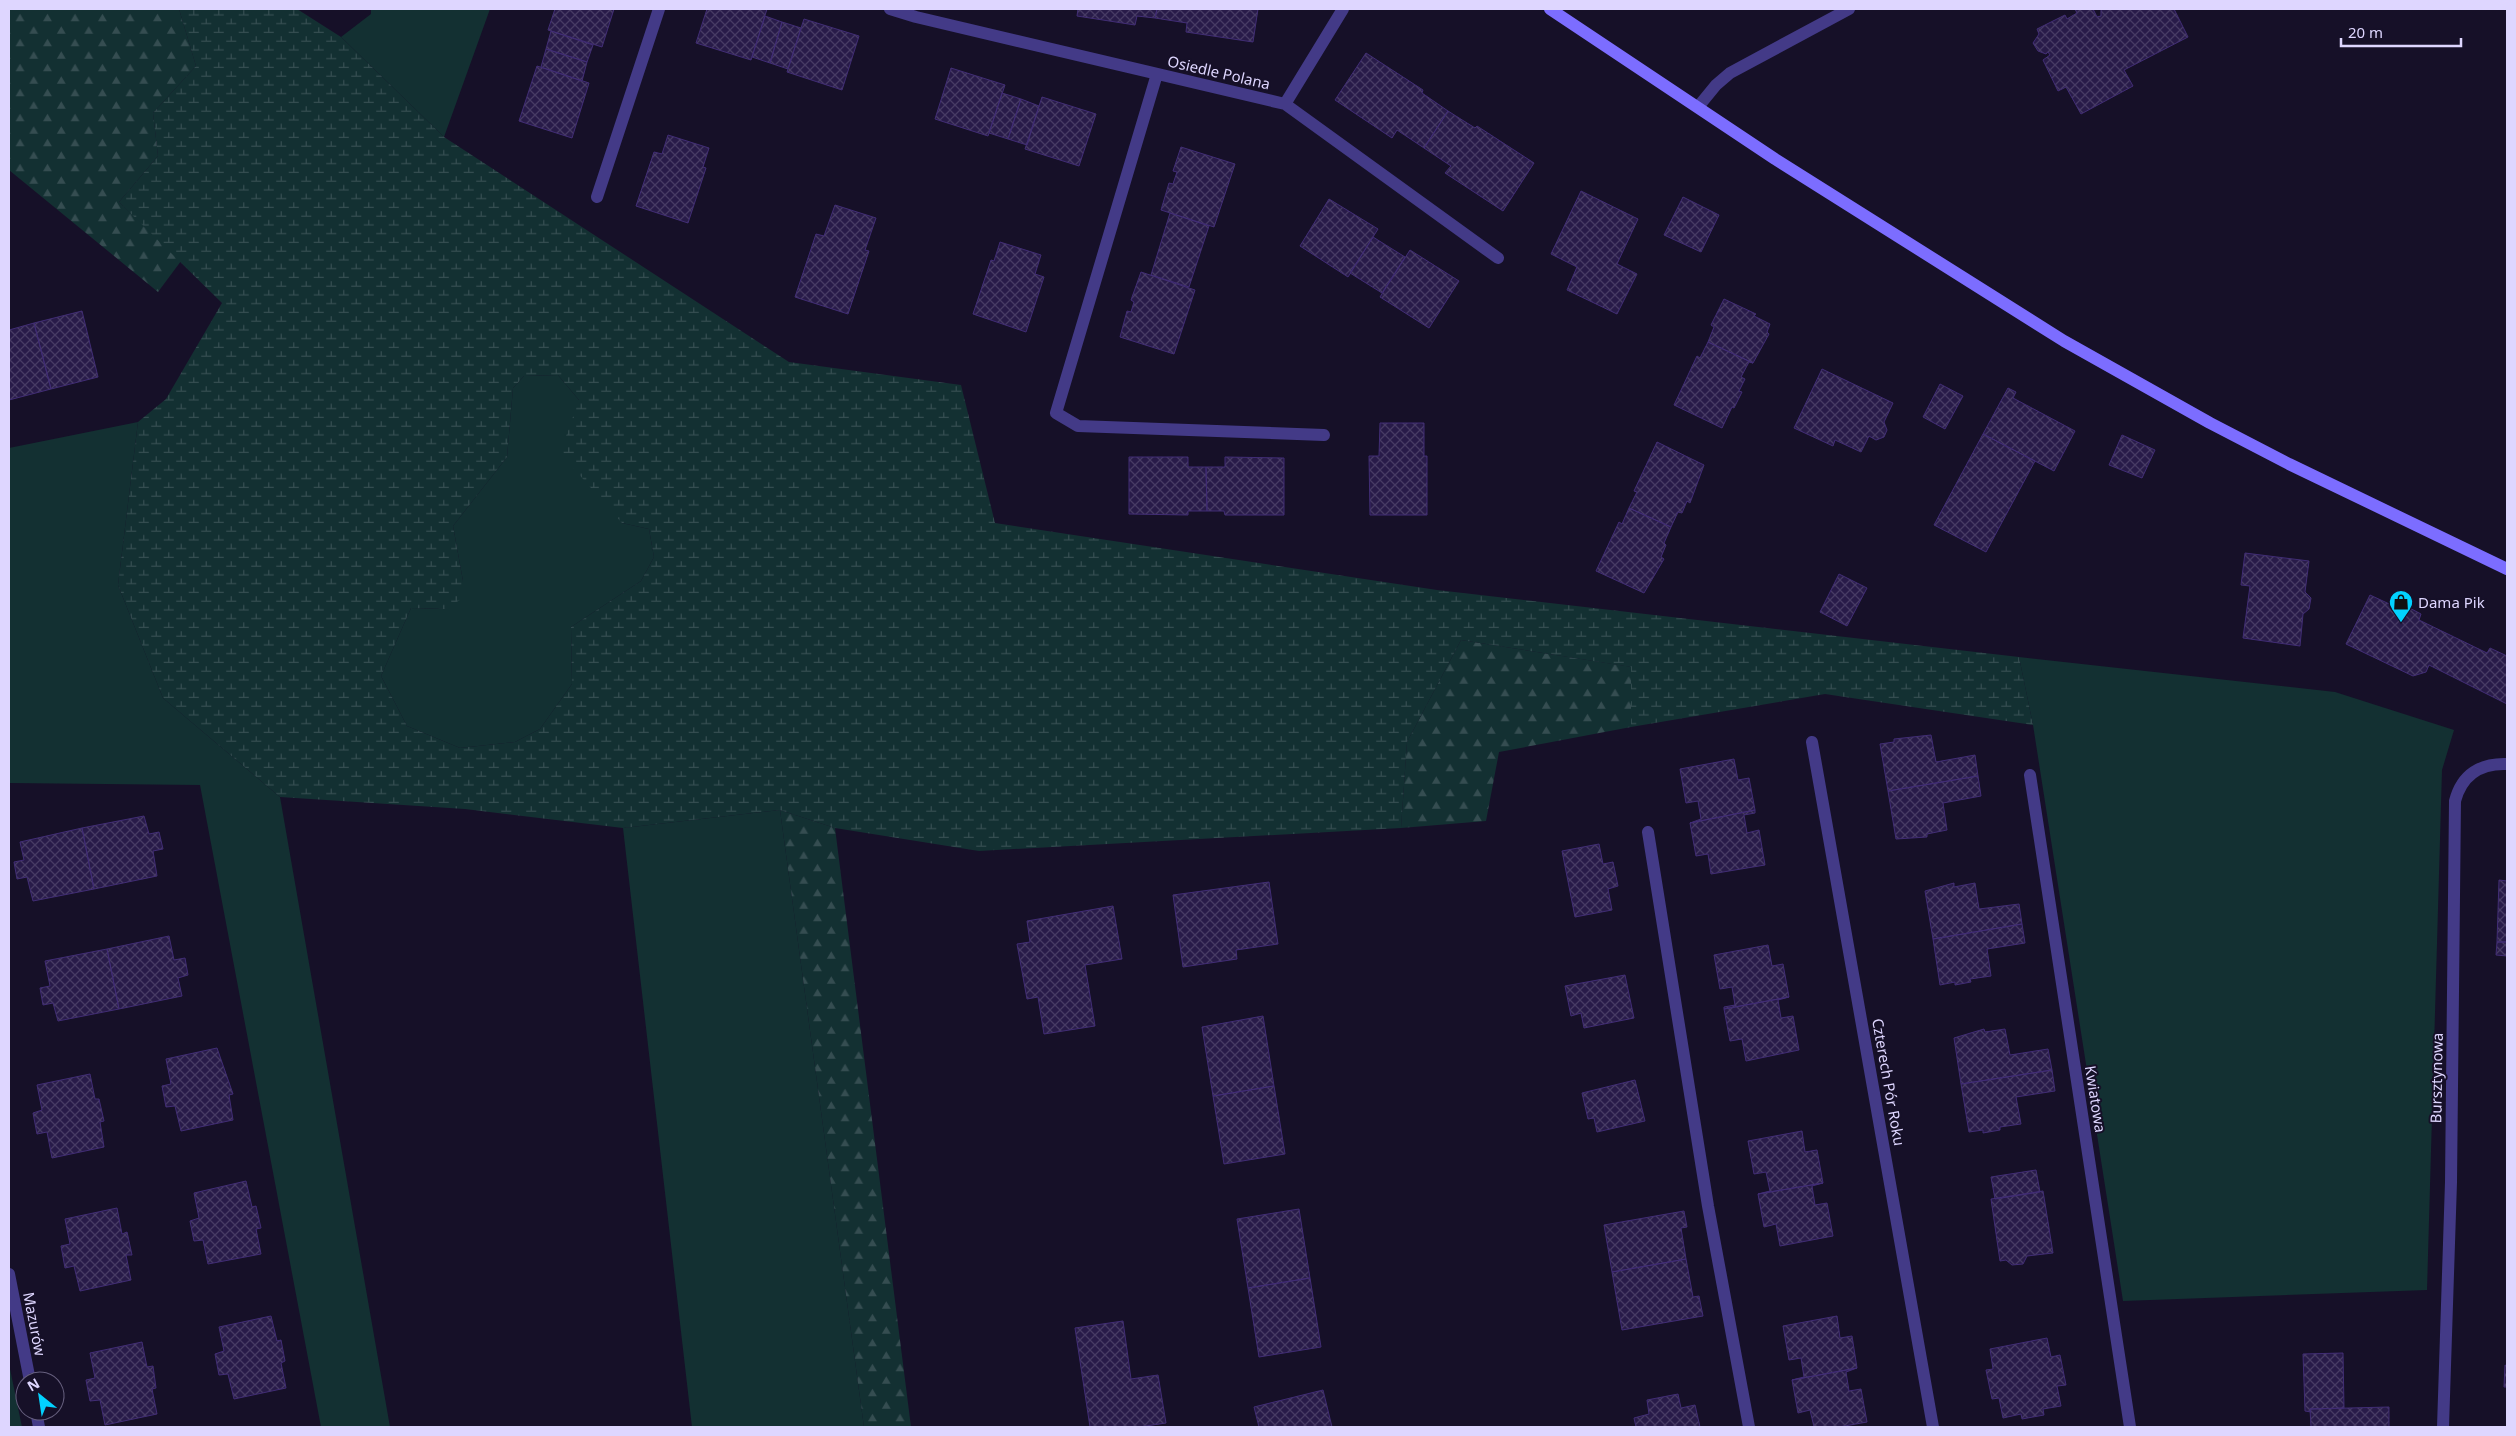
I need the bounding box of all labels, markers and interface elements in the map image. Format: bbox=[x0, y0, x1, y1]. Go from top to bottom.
scale bar bbox=[2341, 15, 2461, 47]
text: 20 m bbox=[2348, 22, 2383, 42]
street label: Osiedle Polana bbox=[1166, 50, 1272, 94]
shop icon: Dama Pik bbox=[2388, 589, 2414, 623]
place label: Dama Pik bbox=[2418, 592, 2485, 612]
street label: Czterech Pór Roku bbox=[1868, 1017, 1910, 1147]
street label: Bursztynowa bbox=[2425, 1032, 2447, 1124]
street label: Kwiatowa bbox=[2081, 1064, 2111, 1134]
street label: Mazurów bbox=[19, 1290, 51, 1358]
north arrow bbox=[15, 1371, 65, 1421]
text: N bbox=[24, 1373, 43, 1395]

